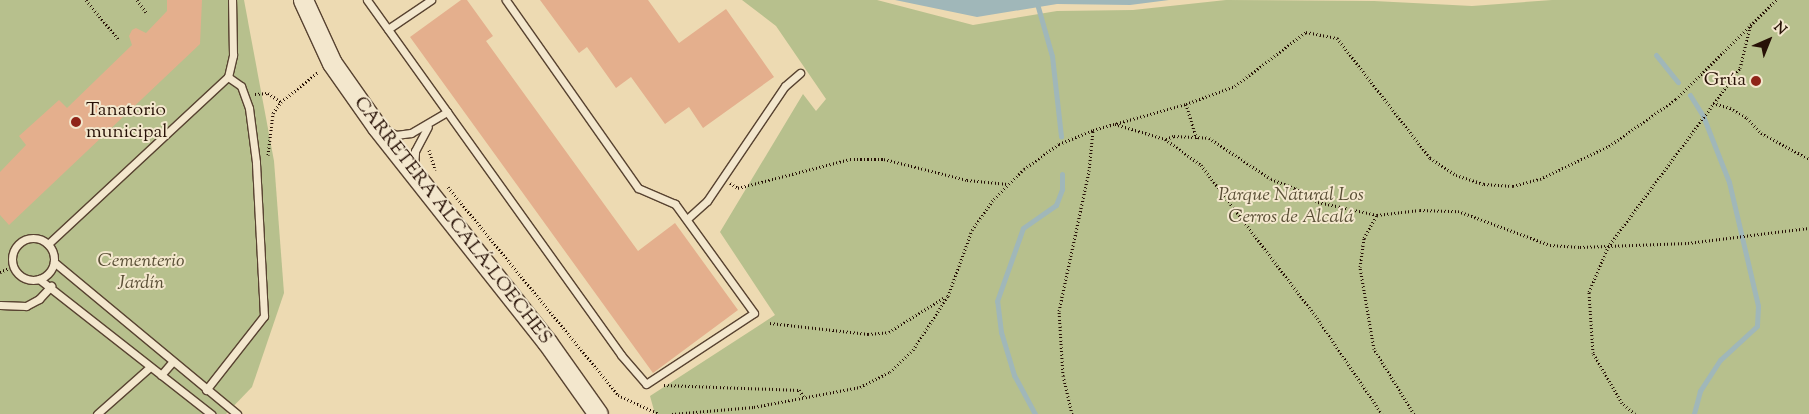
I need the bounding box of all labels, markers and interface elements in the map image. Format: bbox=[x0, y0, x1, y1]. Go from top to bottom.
north arrow bbox=[1744, 15, 1794, 65]
text: N bbox=[1768, 18, 1790, 40]
place label: Grúa bbox=[1704, 70, 1746, 92]
marker: Grúa bbox=[1750, 75, 1762, 87]
street label: CARRETERA ALCALÁ-LOECHES bbox=[348, 93, 556, 349]
place label: Tanatorio municipal bbox=[86, 100, 167, 144]
marker: Tanatorio municipal bbox=[70, 116, 82, 128]
park label: Parque Natural Los Cerros de Alcalá bbox=[1218, 185, 1364, 229]
park label: Cementerio Jardín bbox=[98, 251, 184, 295]

